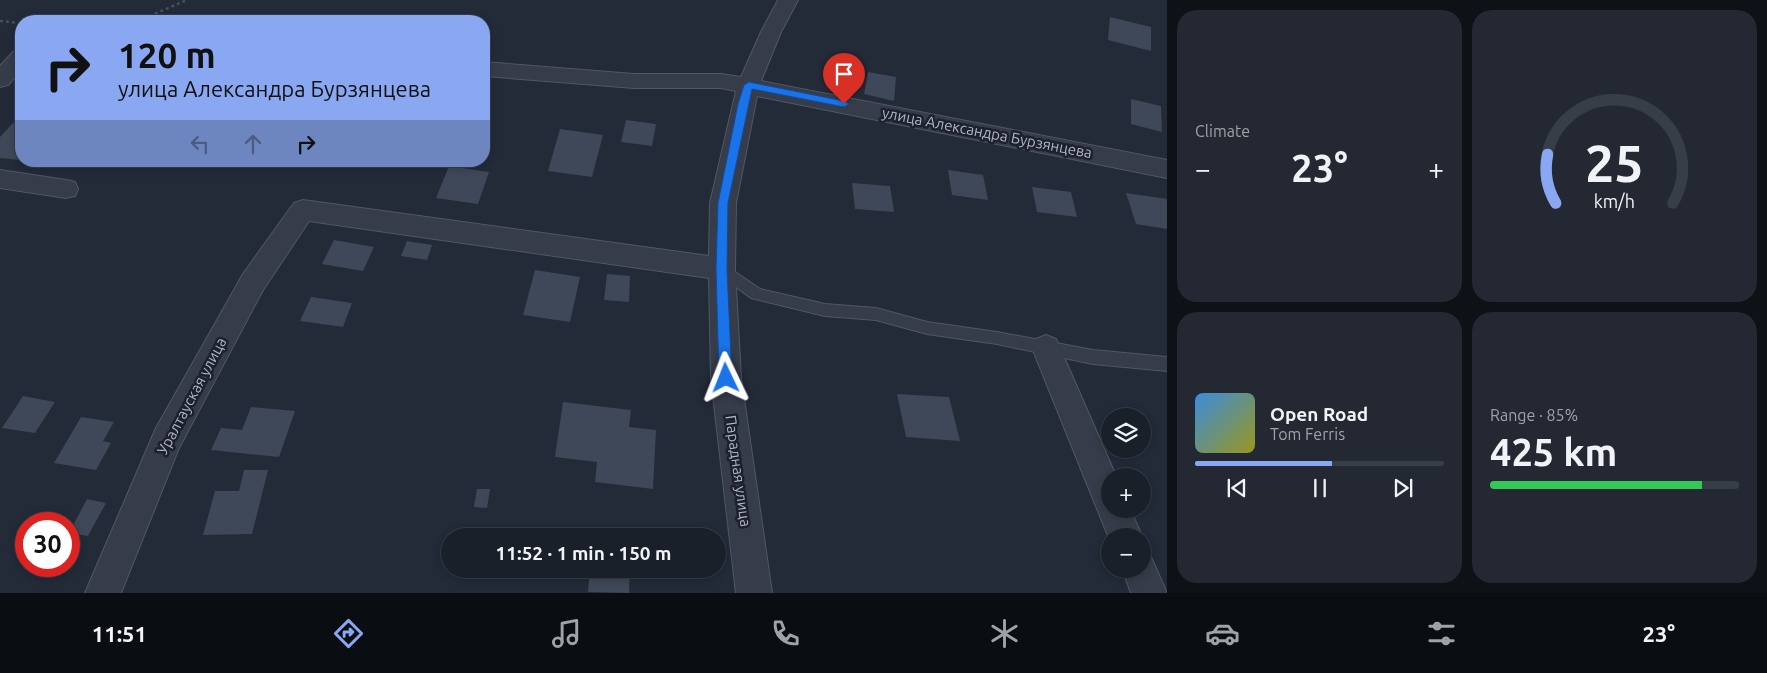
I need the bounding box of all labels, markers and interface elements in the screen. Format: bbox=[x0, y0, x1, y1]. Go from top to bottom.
icon: right bbox=[35, 35, 100, 100]
text: 120 m bbox=[118, 35, 216, 75]
pin bbox=[823, 53, 865, 104]
icon: arrive bbox=[830, 60, 858, 88]
text: улица Александра Бурзянцева bbox=[118, 76, 431, 101]
street label: улица Александра Бурзянцева bbox=[881, 104, 1094, 161]
text: Climate bbox=[1195, 122, 1250, 140]
icon: left bbox=[186, 130, 214, 158]
icon: ahead bbox=[239, 130, 267, 158]
icon: right bbox=[292, 130, 320, 158]
text: 25 bbox=[1585, 134, 1644, 192]
text: 23° bbox=[1291, 147, 1348, 189]
text: − bbox=[1195, 153, 1211, 184]
text: + bbox=[1428, 153, 1444, 184]
text: km/h bbox=[1594, 191, 1635, 211]
street label: Уралтауская улица bbox=[154, 334, 230, 457]
position arrow bbox=[699, 351, 751, 403]
text: Open Road bbox=[1270, 403, 1368, 425]
text: Range · 85% bbox=[1490, 406, 1578, 424]
map controls bbox=[1101, 408, 1151, 578]
button: layers bbox=[1101, 408, 1151, 458]
street label: Парадная улица bbox=[722, 414, 755, 528]
text: Tom Ferris bbox=[1270, 425, 1345, 443]
text: 425 km bbox=[1490, 431, 1617, 473]
button: + bbox=[1101, 468, 1151, 518]
icon: previous bbox=[1223, 474, 1251, 502]
icon: pause bbox=[1306, 474, 1334, 502]
icon: next bbox=[1389, 474, 1417, 502]
speed limit sign: 30 bbox=[15, 512, 80, 577]
button: − bbox=[1101, 528, 1151, 578]
text: 11:52 · 1 min · 150 m bbox=[496, 542, 671, 564]
icon: directions bbox=[331, 616, 366, 651]
icon: music bbox=[549, 616, 584, 651]
icon: phone bbox=[768, 616, 803, 651]
icon: climate bbox=[987, 616, 1022, 651]
icon: car bbox=[1205, 616, 1240, 651]
icon: filters bbox=[1424, 616, 1459, 651]
text: 11:51 bbox=[92, 621, 147, 646]
text: 23° bbox=[1642, 621, 1675, 646]

